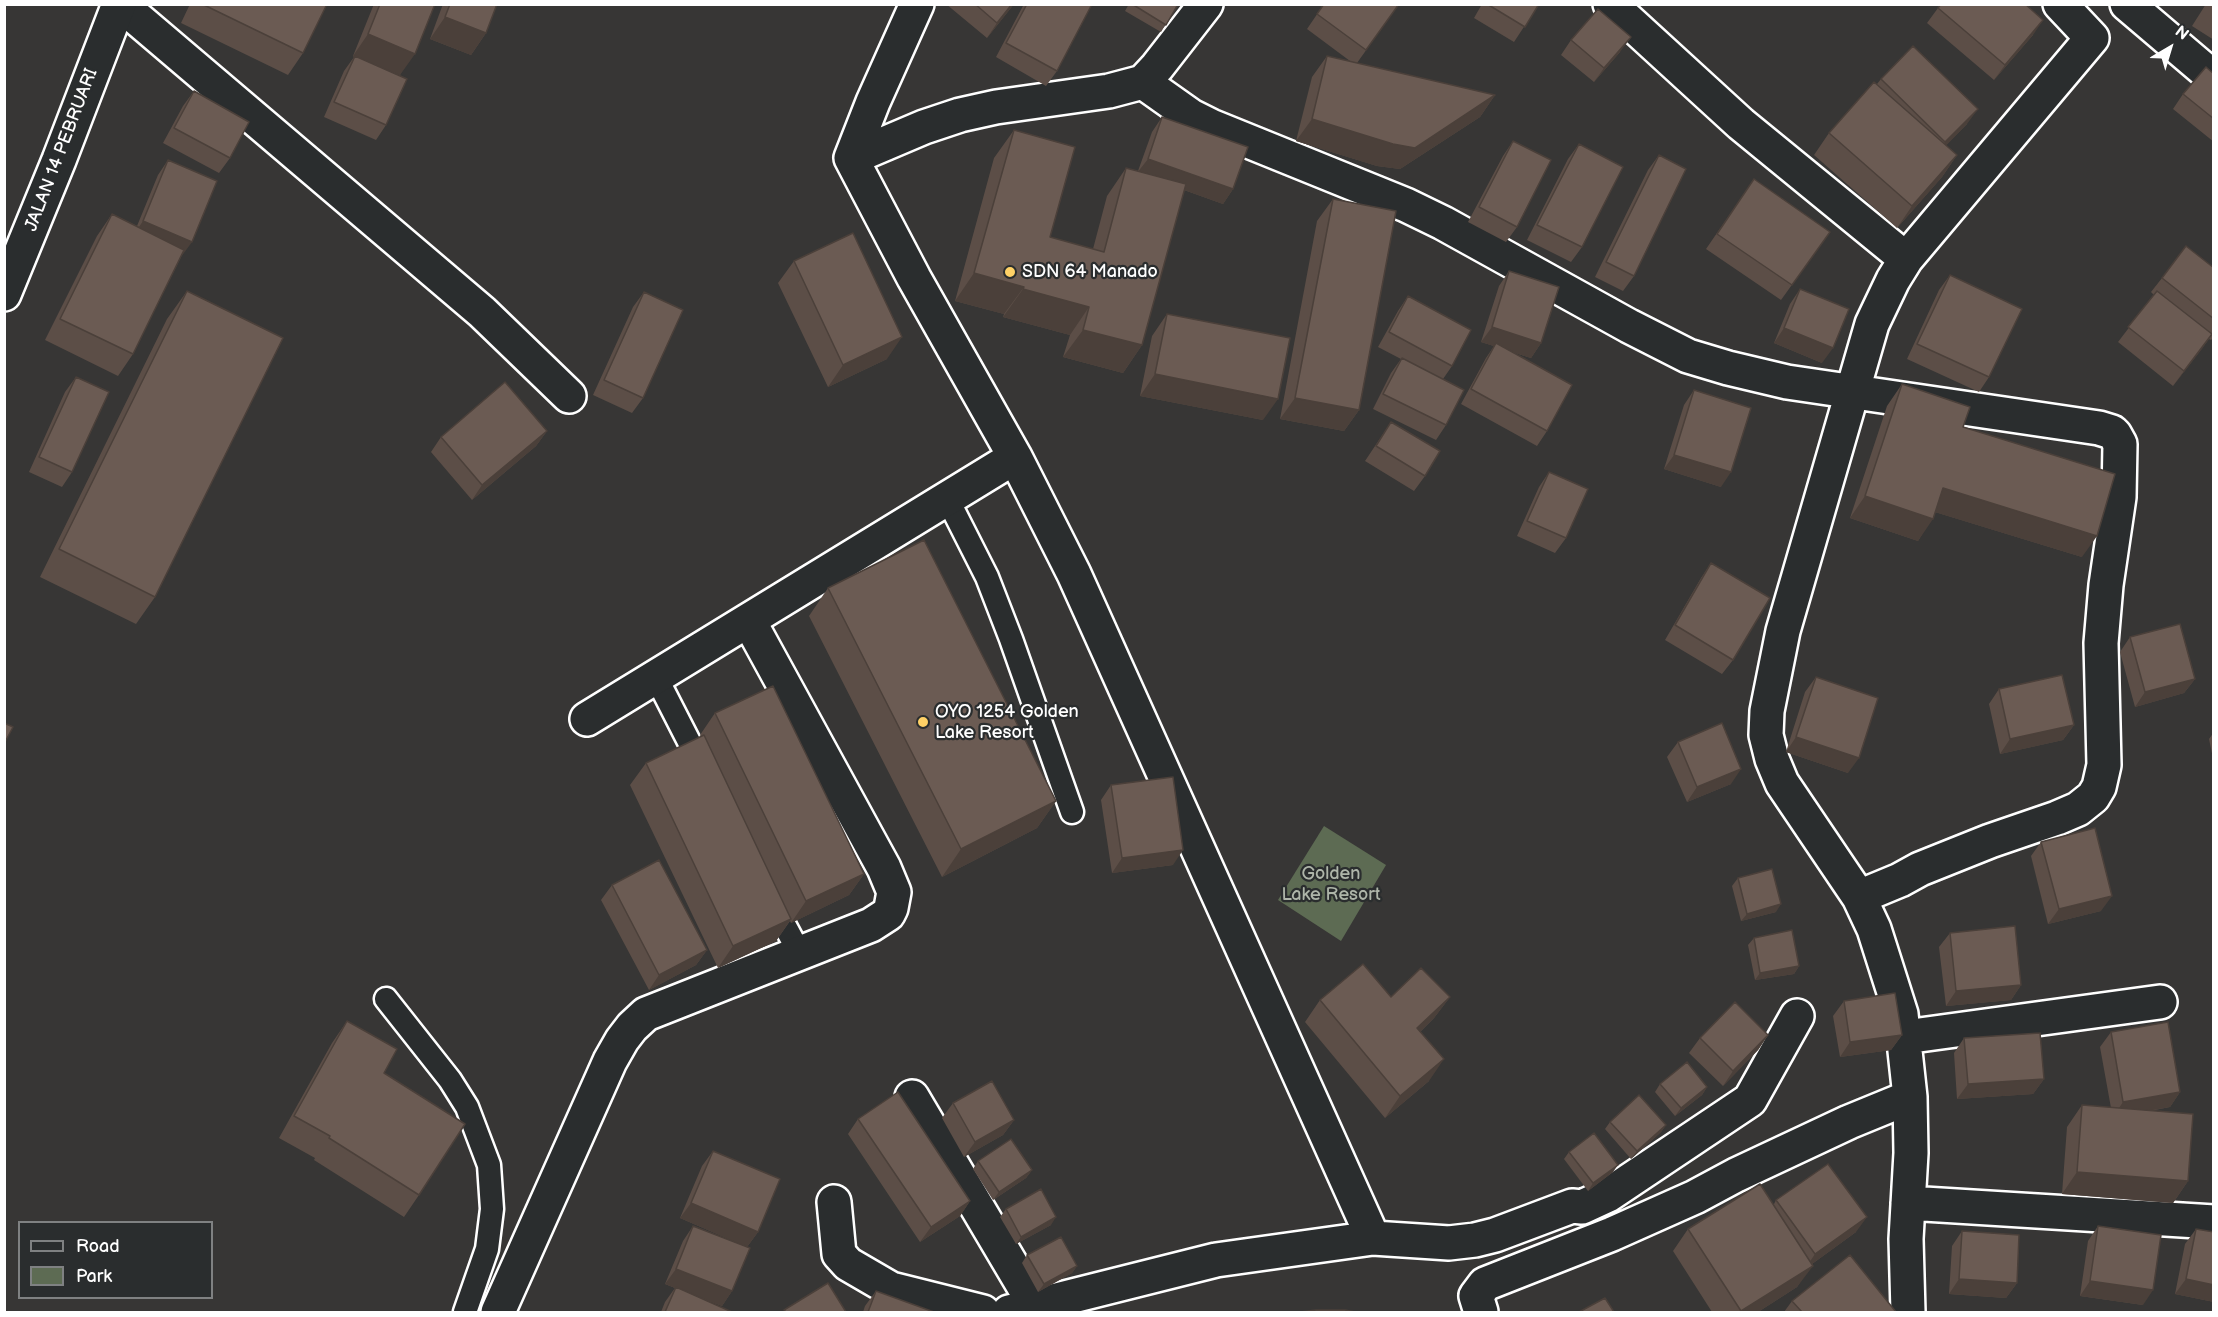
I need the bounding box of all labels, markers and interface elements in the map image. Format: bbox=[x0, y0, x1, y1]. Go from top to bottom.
north arrow bbox=[2140, 18, 2200, 78]
text: N bbox=[2171, 22, 2192, 45]
street label: JALAN 14 PEBRUARI bbox=[21, 66, 103, 234]
place label: SDN 64 Manado bbox=[1022, 261, 1158, 283]
marker: SDN 64 Manado bbox=[1003, 265, 1017, 279]
place label: OYO 1254 Golden Lake Resort bbox=[935, 701, 1079, 744]
marker: OYO 1254 Golden Lake Resort bbox=[916, 715, 930, 729]
park label: Golden Lake Resort bbox=[1282, 863, 1380, 906]
legend bbox=[18, 1221, 213, 1299]
text: Road bbox=[76, 1236, 120, 1257]
text: Park bbox=[76, 1266, 112, 1287]

